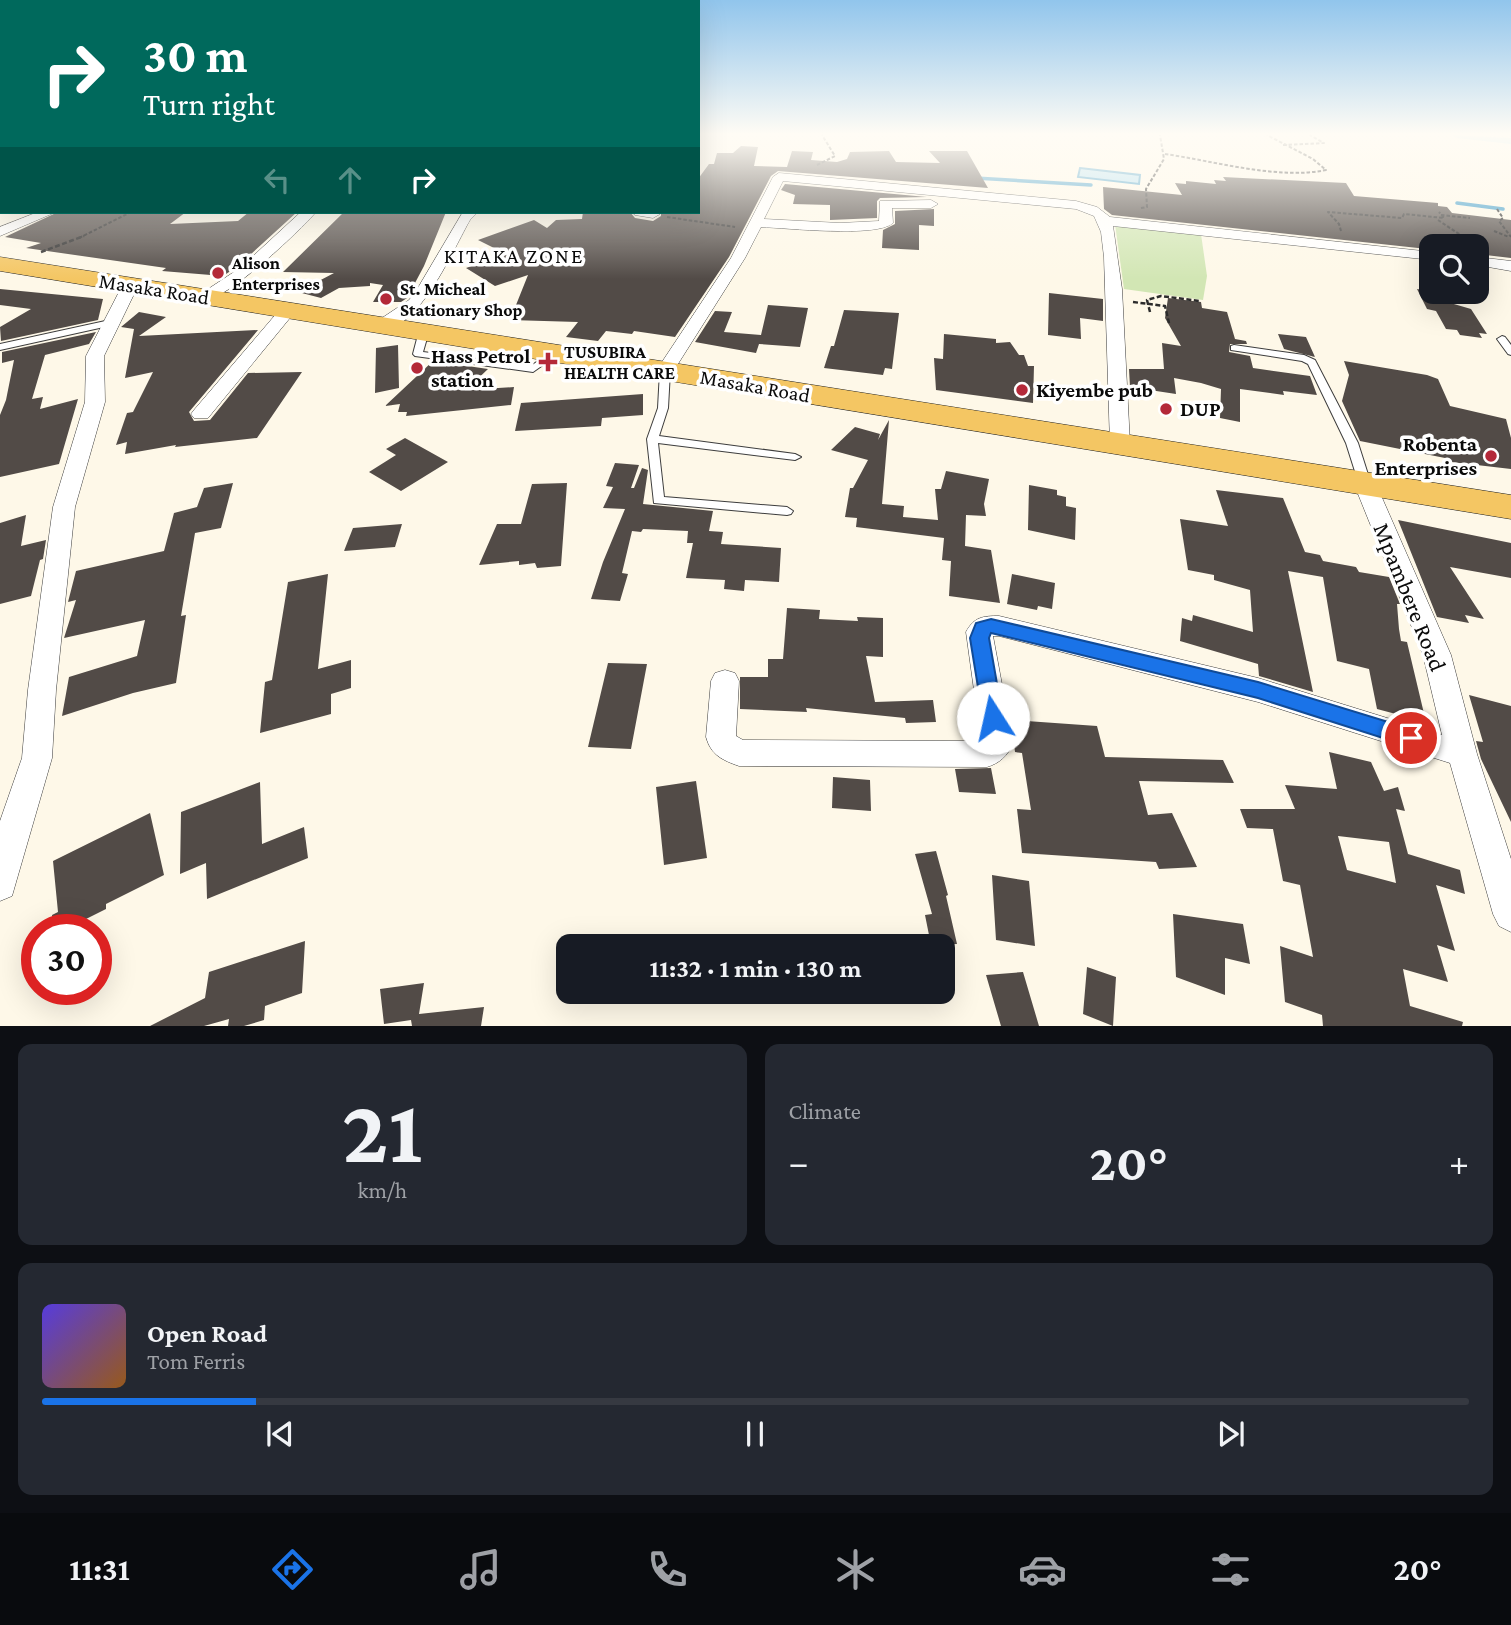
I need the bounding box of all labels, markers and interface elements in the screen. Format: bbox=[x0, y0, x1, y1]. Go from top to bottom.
icon: right bbox=[28, 28, 119, 119]
text: 30 m bbox=[143, 28, 248, 83]
text: Turn right bbox=[143, 86, 275, 122]
icon: left bbox=[258, 161, 296, 199]
icon: ahead bbox=[331, 161, 369, 199]
icon: right bbox=[404, 161, 442, 199]
map controls bbox=[1419, 234, 1489, 304]
button: search bbox=[1419, 234, 1489, 304]
district label: KITAKA ZONE bbox=[444, 244, 584, 268]
place label: Alison Enterprises bbox=[231, 253, 320, 294]
marker: Alison Enterprises bbox=[210, 265, 226, 281]
street label: Masaka Road bbox=[97, 268, 211, 310]
place label: St. Micheal Stationary Shop bbox=[400, 279, 523, 320]
marker: St. Micheal Stationary Shop bbox=[378, 291, 394, 307]
place label: TUSUBIRA HEALTH CARE bbox=[564, 342, 675, 383]
place label: Hass Petrol station bbox=[431, 344, 530, 392]
marker: TUSUBIRA HEALTH CARE bbox=[538, 352, 558, 372]
marker: Hass Petrol station bbox=[409, 360, 425, 376]
street label: Masaka Road bbox=[698, 365, 812, 407]
place label: Kiyembe pub bbox=[1036, 378, 1153, 402]
marker: Kiyembe pub bbox=[1014, 382, 1030, 398]
place label: DUP bbox=[1180, 397, 1221, 421]
marker: DUP bbox=[1158, 401, 1174, 417]
place label: Robenta Enterprises bbox=[1375, 432, 1478, 480]
marker: Robenta Enterprises bbox=[1483, 448, 1499, 464]
street label: Mpambere Road bbox=[1368, 519, 1453, 675]
position arrow bbox=[956, 681, 1030, 755]
pin bbox=[1381, 708, 1441, 768]
icon: arrive bbox=[1392, 719, 1430, 757]
speed limit sign: 30 bbox=[21, 914, 112, 1005]
text: 11:32 · 1 min · 130 m bbox=[650, 954, 861, 983]
text: 21 bbox=[342, 1080, 422, 1182]
text: Climate bbox=[789, 1098, 861, 1124]
text: 20° bbox=[1090, 1133, 1168, 1191]
text: − bbox=[789, 1141, 809, 1183]
text: + bbox=[1449, 1141, 1469, 1183]
text: km/h bbox=[357, 1177, 407, 1203]
text: Open Road bbox=[147, 1319, 267, 1348]
text: Tom Ferris bbox=[147, 1348, 245, 1374]
icon: previous bbox=[261, 1415, 299, 1453]
icon: pause bbox=[736, 1415, 774, 1453]
icon: next bbox=[1212, 1415, 1250, 1453]
icon: directions bbox=[268, 1545, 317, 1594]
icon: music bbox=[456, 1545, 505, 1594]
icon: phone bbox=[643, 1545, 692, 1594]
icon: climate bbox=[831, 1545, 880, 1594]
icon: car bbox=[1018, 1545, 1067, 1594]
icon: filters bbox=[1206, 1545, 1255, 1594]
text: 11:31 bbox=[69, 1551, 130, 1587]
text: 20° bbox=[1393, 1551, 1442, 1587]

